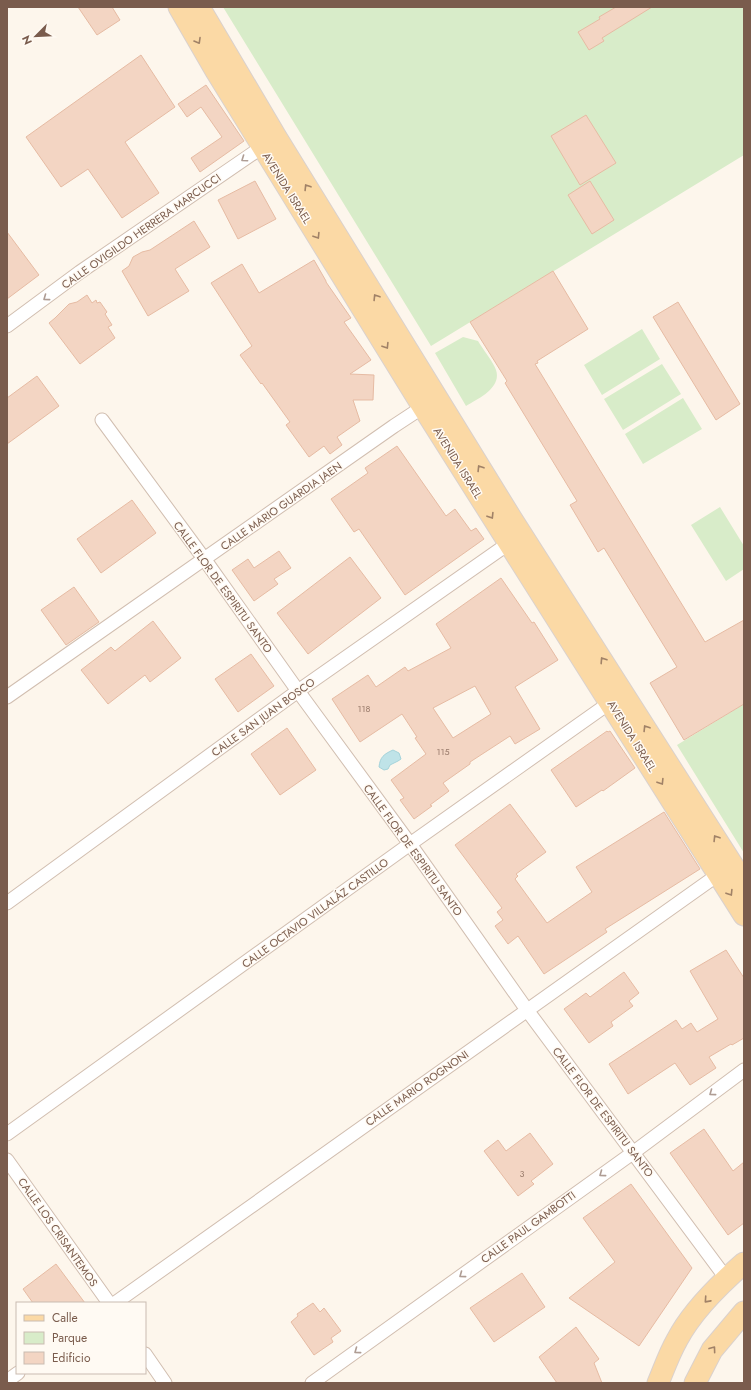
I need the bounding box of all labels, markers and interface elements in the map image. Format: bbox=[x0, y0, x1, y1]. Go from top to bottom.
north arrow bbox=[16, 16, 56, 56]
text: N bbox=[18, 33, 36, 47]
one-way arrow bbox=[194, 37, 201, 44]
street label: AVENIDA ISRAEL bbox=[259, 149, 315, 227]
one-way arrow bbox=[241, 154, 248, 162]
street label: CALLE OVIGILDO HERRERA MARCUCCI bbox=[58, 170, 224, 292]
one-way arrow bbox=[305, 184, 312, 191]
one-way arrow bbox=[313, 231, 320, 238]
one-way arrow bbox=[43, 293, 50, 300]
one-way arrow bbox=[373, 294, 380, 301]
one-way arrow bbox=[381, 342, 388, 349]
street label: AVENIDA ISRAEL bbox=[430, 424, 486, 502]
street label: CALLE MARIO GUARDIA JAEN bbox=[217, 458, 345, 554]
one-way arrow bbox=[478, 465, 485, 472]
one-way arrow bbox=[487, 512, 494, 519]
street label: CALLE FLOR DE ESPIRITU SANTO bbox=[170, 518, 276, 656]
one-way arrow bbox=[600, 657, 607, 664]
street label: CALLE SAN JUAN BOSCO bbox=[208, 674, 318, 760]
street label: AVENIDA ISRAEL bbox=[604, 697, 660, 775]
house number: 118 bbox=[357, 702, 371, 715]
one-way arrow bbox=[643, 725, 651, 732]
house number: 115 bbox=[436, 745, 450, 758]
one-way arrow bbox=[656, 778, 663, 785]
street label: CALLE FLOR DE ESPIRITU SANTO bbox=[360, 781, 466, 919]
one-way arrow bbox=[713, 835, 720, 842]
street label: CALLE OCTAVIO VILLALÁZ CASTILLO bbox=[238, 854, 392, 972]
one-way arrow bbox=[726, 889, 733, 896]
street label: CALLE FLOR DE ESPIRITU SANTO bbox=[549, 1044, 657, 1181]
street label: CALLE MARIO ROGNONI bbox=[362, 1046, 472, 1130]
one-way arrow bbox=[710, 1088, 717, 1095]
house number: 3 bbox=[520, 1167, 525, 1180]
one-way arrow bbox=[599, 1169, 606, 1177]
street label: CALLE LOS CRISANTEMOS bbox=[14, 1174, 102, 1290]
street label: CALLE PAUL GAMBOTTI bbox=[477, 1187, 579, 1267]
one-way arrow bbox=[460, 1270, 467, 1277]
one-way arrow bbox=[704, 1295, 711, 1303]
legend bbox=[16, 1302, 146, 1374]
text: Calle bbox=[52, 1309, 78, 1327]
text: Parque bbox=[52, 1329, 87, 1347]
one-way arrow bbox=[354, 1346, 361, 1353]
one-way arrow bbox=[709, 1346, 716, 1353]
text: Edificio bbox=[52, 1349, 91, 1367]

